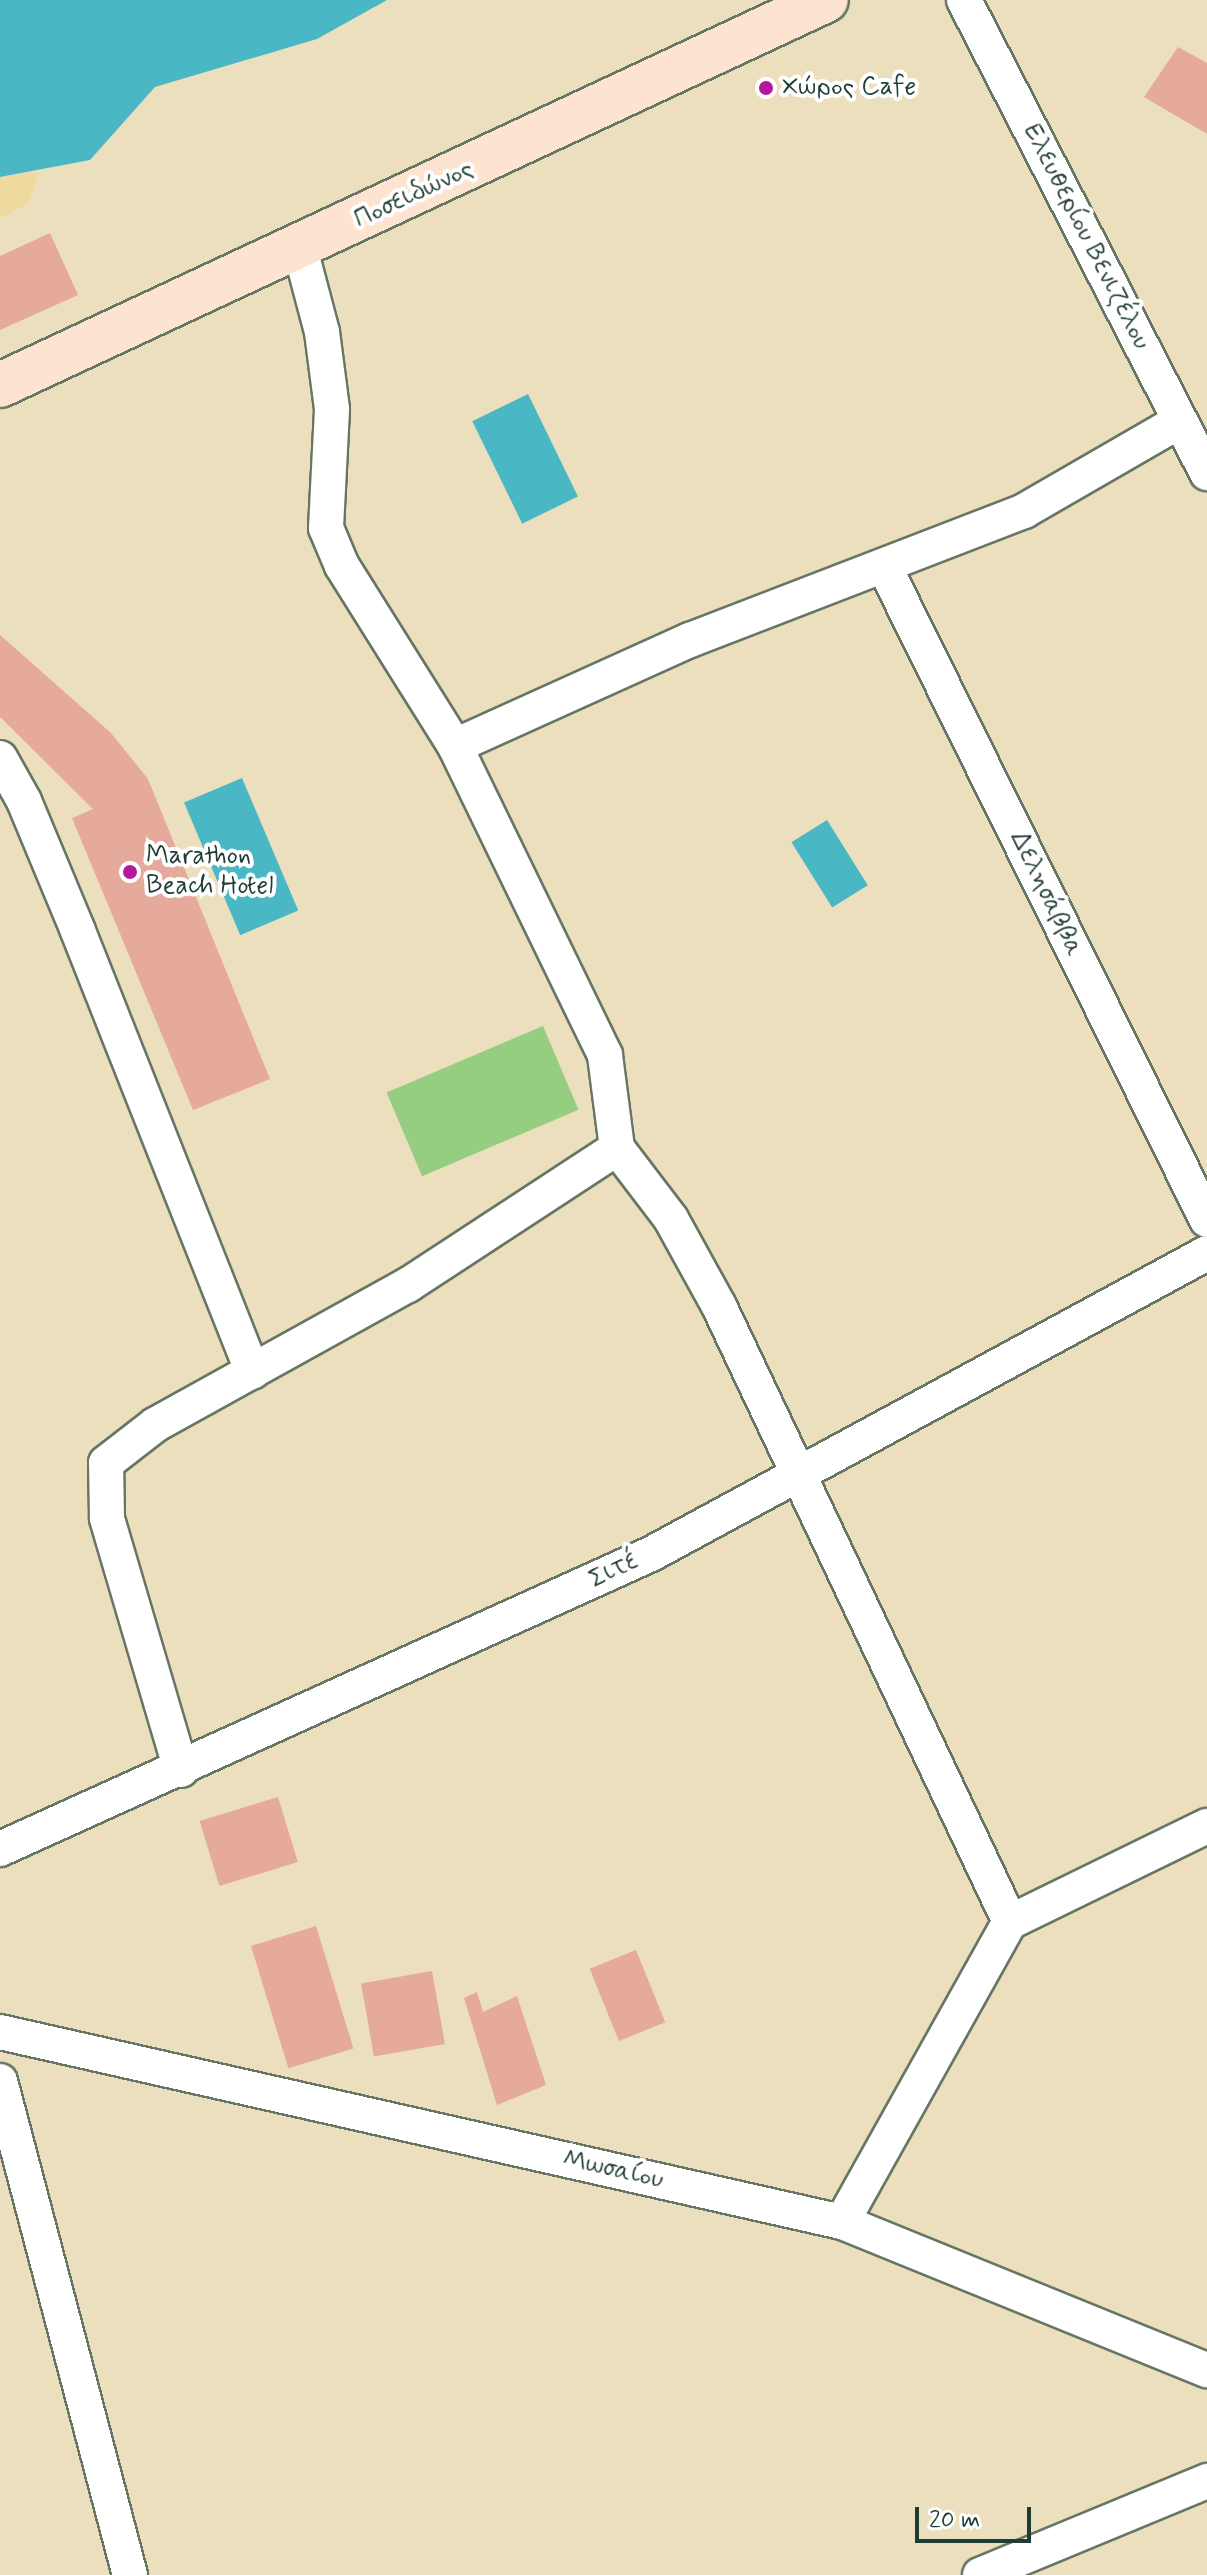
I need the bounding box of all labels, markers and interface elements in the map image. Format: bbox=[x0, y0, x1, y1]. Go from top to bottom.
place label: Χώρος Cafe bbox=[782, 72, 916, 104]
marker: Χώρος Cafe bbox=[757, 79, 775, 97]
street label: Ελευθερίου Βενιζέλου bbox=[1016, 119, 1156, 355]
street label: Ποσειδώνος bbox=[350, 154, 478, 236]
street label: Δελησάββα bbox=[1002, 826, 1090, 962]
place label: Marathon Beach Hotel bbox=[146, 841, 273, 902]
marker: Marathon Beach Hotel bbox=[121, 863, 139, 881]
street label: Σιτέ bbox=[584, 1546, 644, 1596]
street label: Μωσαίου bbox=[560, 2143, 666, 2197]
scale bar bbox=[919, 2491, 1035, 2541]
text: 20 m bbox=[929, 2505, 980, 2536]

